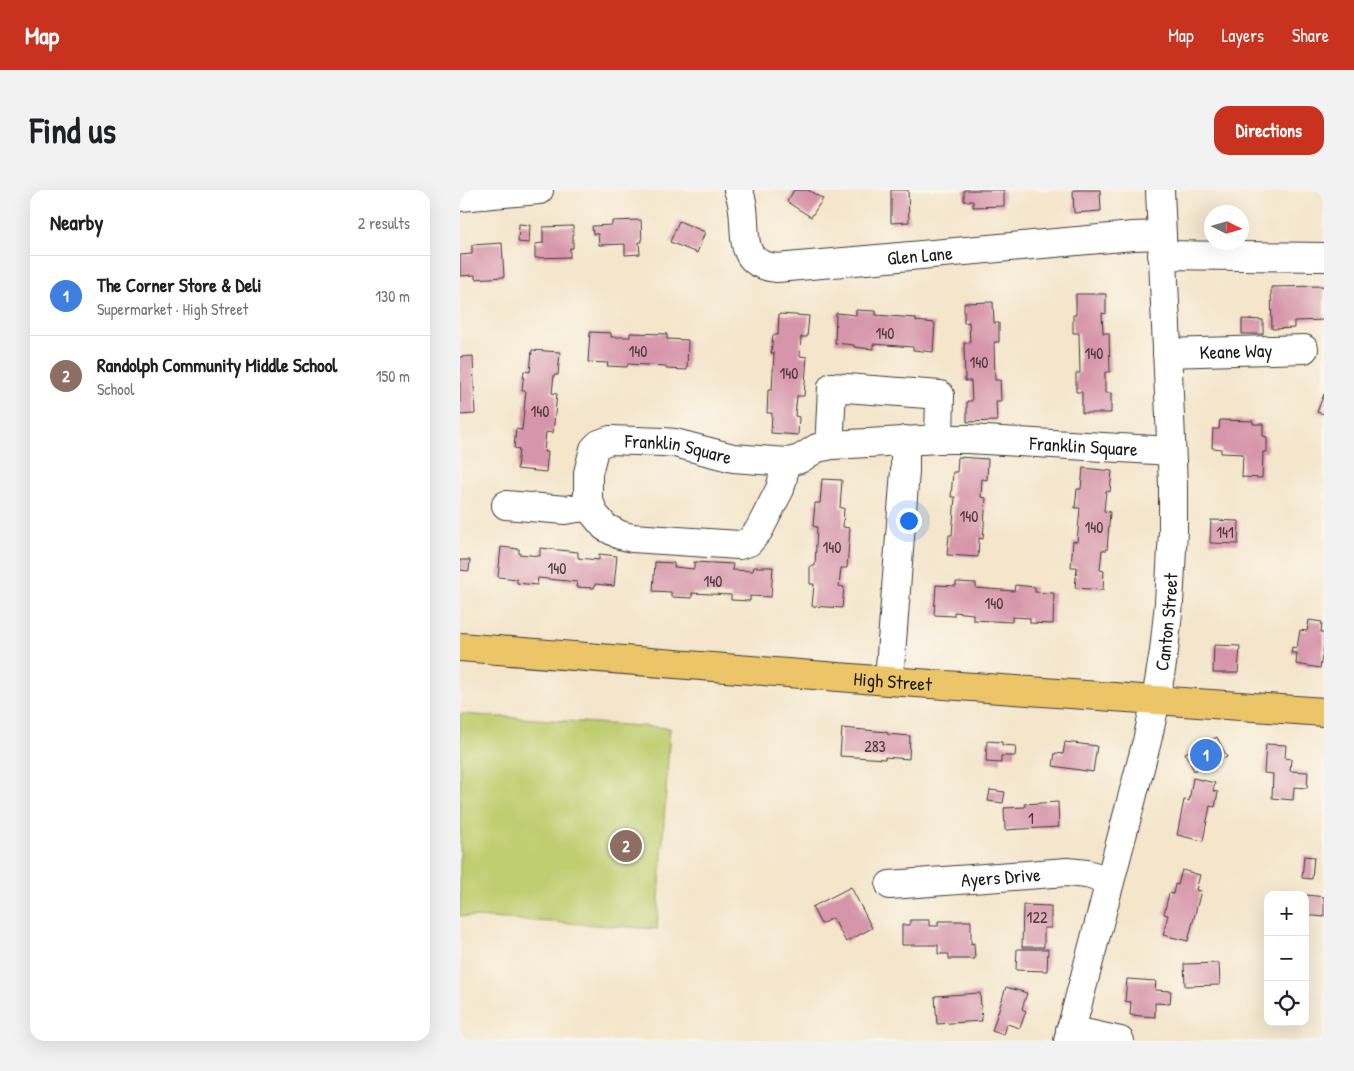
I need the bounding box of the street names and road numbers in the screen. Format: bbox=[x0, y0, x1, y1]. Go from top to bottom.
street label: Glen Lane bbox=[886, 239, 954, 271]
street label: Keane Way bbox=[1199, 337, 1273, 365]
street label: Franklin Square bbox=[624, 428, 735, 470]
street label: Franklin Square bbox=[1028, 430, 1139, 462]
street label: Canton Street bbox=[1148, 572, 1184, 673]
street label: High Street bbox=[853, 665, 933, 697]
street label: Ayers Drive bbox=[960, 861, 1042, 893]

